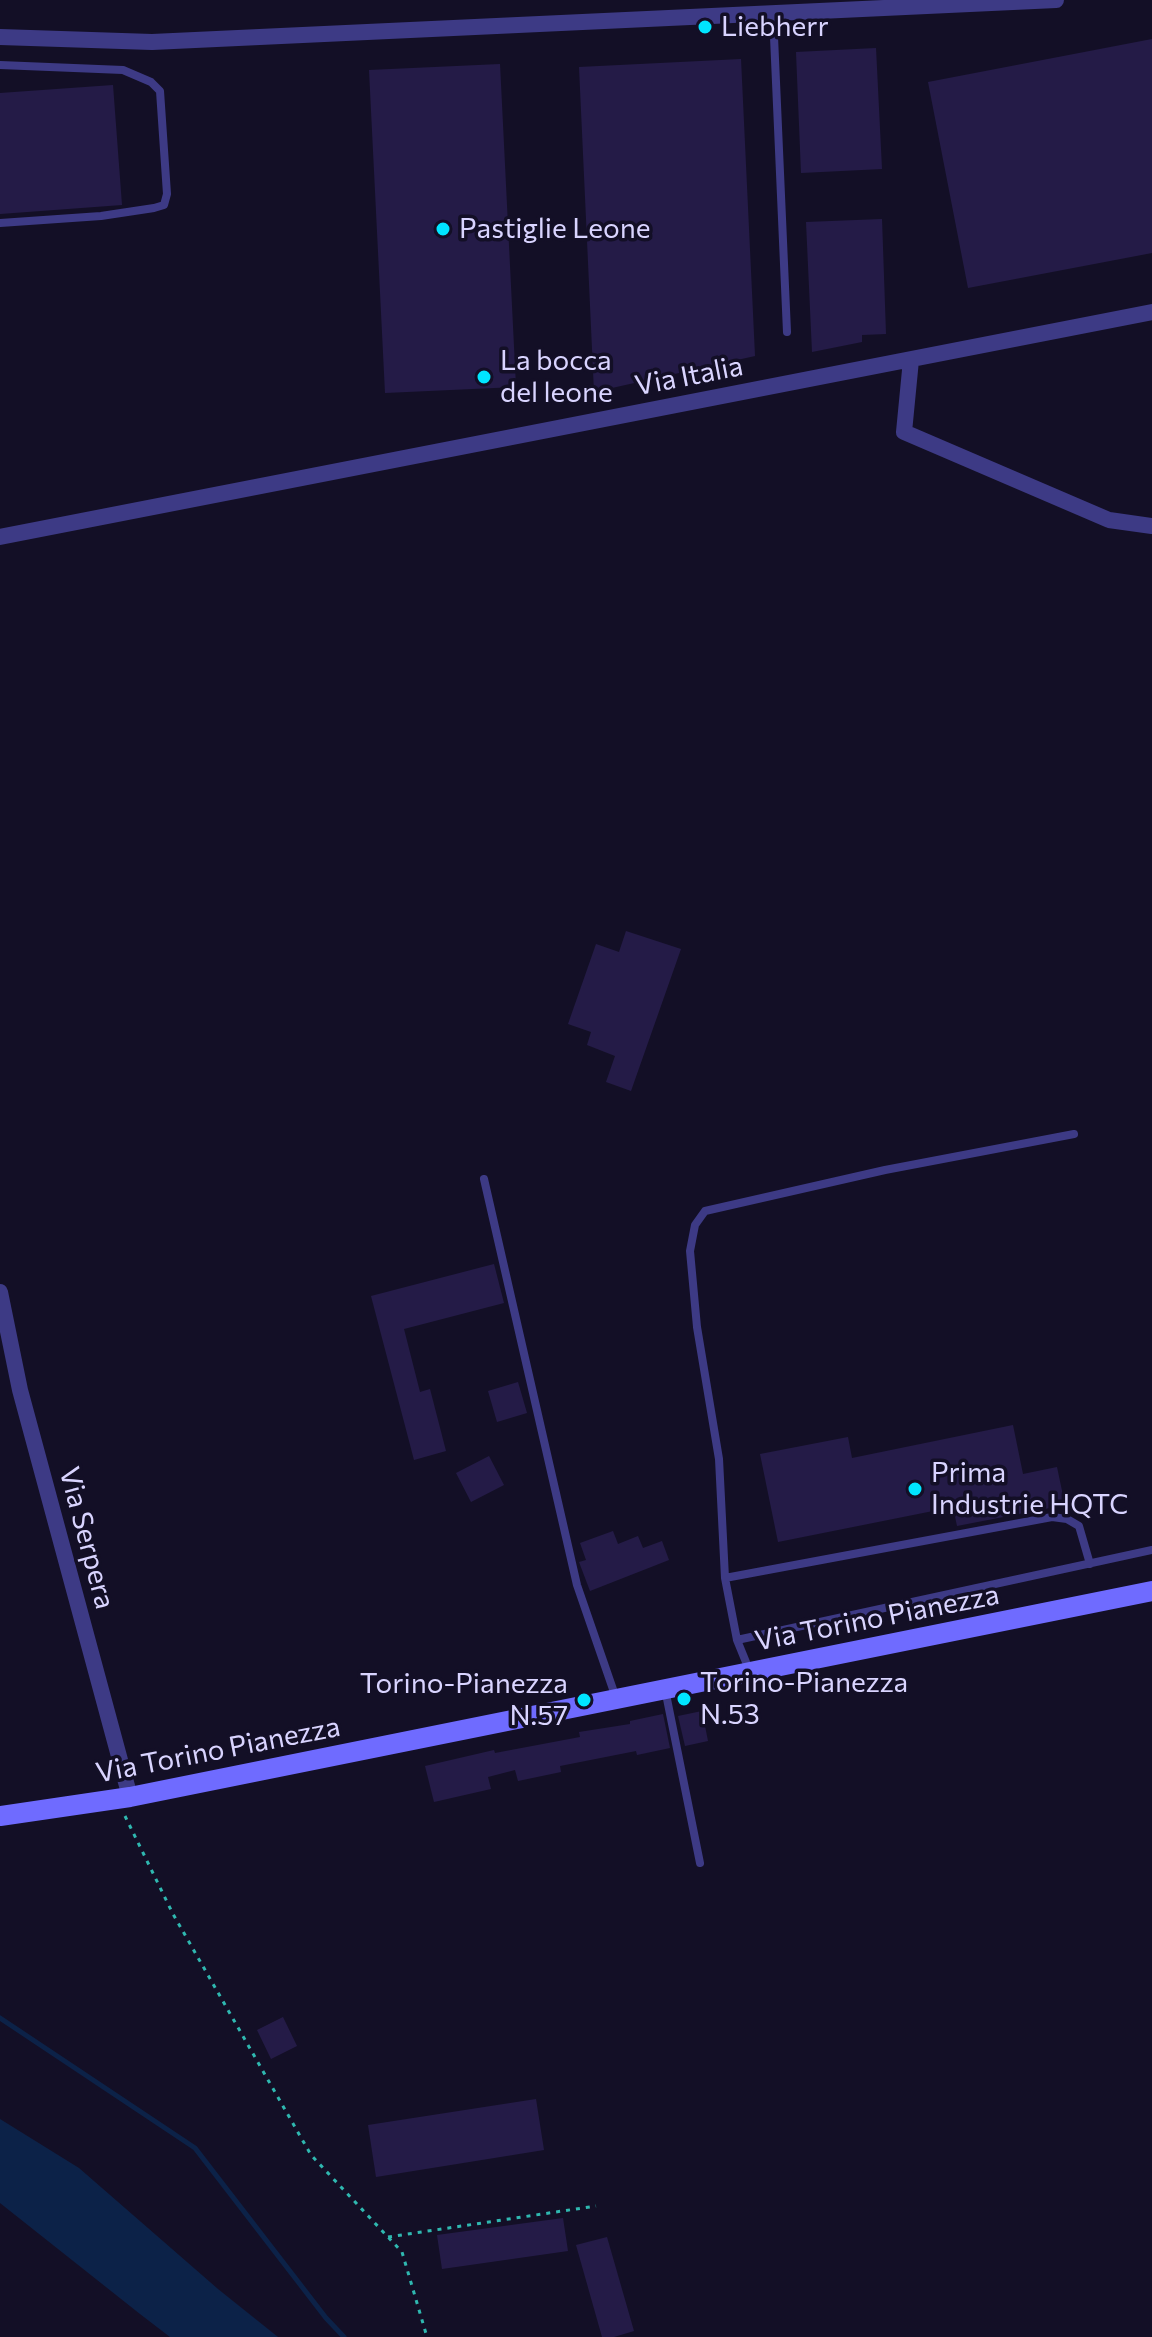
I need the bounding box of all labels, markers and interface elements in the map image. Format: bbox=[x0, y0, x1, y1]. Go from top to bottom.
place label: Liebherr bbox=[721, 10, 829, 44]
marker: Liebherr bbox=[696, 18, 714, 36]
place label: Pastiglie Leone bbox=[459, 212, 651, 246]
marker: Pastiglie Leone bbox=[434, 220, 452, 238]
place label: La bocca del leone bbox=[500, 344, 613, 410]
street label: Via Italia bbox=[632, 349, 746, 403]
marker: La bocca del leone bbox=[475, 368, 493, 386]
place label: Prima Industrie HQTC bbox=[931, 1456, 1129, 1522]
street label: Via Serpera bbox=[52, 1463, 122, 1613]
marker: Prima Industrie HQTC bbox=[906, 1480, 924, 1498]
street label: Via Torino Pianezza bbox=[752, 1578, 1002, 1658]
place label: Torino-Pianezza N.53 bbox=[700, 1666, 908, 1732]
place label: Torino-Pianezza N.57 bbox=[360, 1667, 568, 1733]
marker: Torino-Pianezza N.53 bbox=[675, 1690, 693, 1708]
marker: Torino-Pianezza N.57 bbox=[575, 1691, 593, 1709]
street label: Via Torino Pianezza bbox=[93, 1710, 343, 1790]

